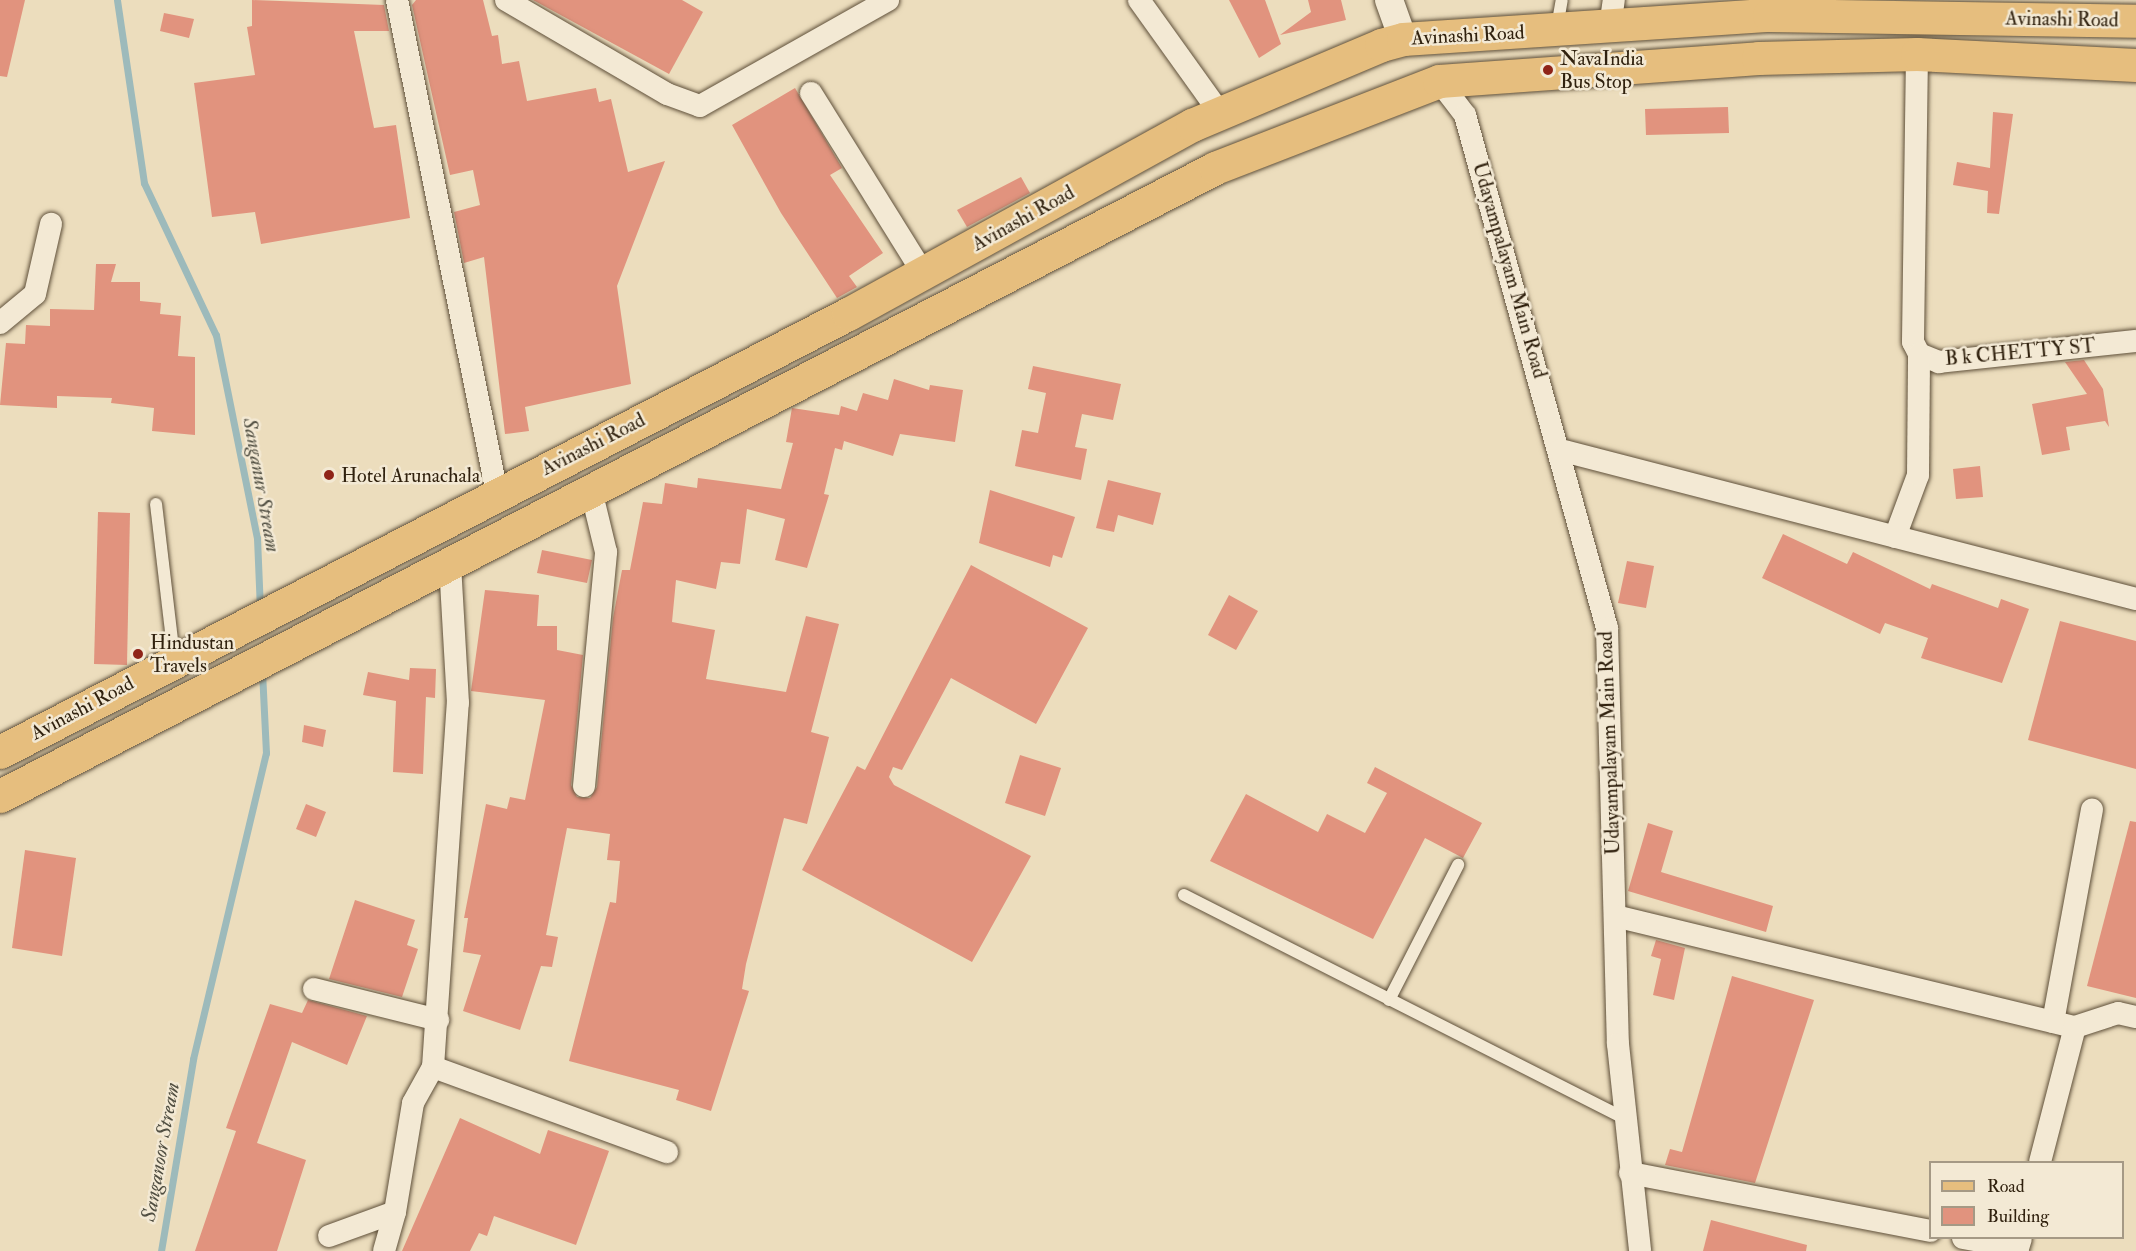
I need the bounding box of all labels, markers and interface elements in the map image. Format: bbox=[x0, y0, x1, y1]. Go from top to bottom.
street label: Avinashi Road bbox=[2005, 6, 2119, 32]
street label: Avinashi Road bbox=[1411, 20, 1525, 50]
place label: NavaIndia Bus Stop bbox=[1560, 46, 1644, 93]
marker: NavaIndia Bus Stop bbox=[1541, 63, 1555, 77]
street label: Udayampalayam Main Road bbox=[1468, 159, 1552, 381]
street label: Avinashi Road bbox=[968, 180, 1078, 256]
street label: B k CHETTY ST bbox=[1944, 333, 2096, 371]
street label: Avinashi Road bbox=[537, 408, 649, 480]
water label: Sanganur Stream bbox=[237, 416, 285, 554]
place label: Hotel Arunachala bbox=[341, 463, 480, 487]
marker: Hotel Arunachala bbox=[322, 468, 336, 482]
place label: Hindustan Travels bbox=[150, 630, 234, 677]
street label: Udayampalayam Main Road bbox=[1593, 631, 1625, 855]
marker: Hindustan Travels bbox=[131, 647, 145, 661]
street label: Avinashi Road bbox=[26, 671, 138, 745]
water label: Sanganoor Stream bbox=[136, 1080, 186, 1224]
legend bbox=[1929, 1161, 2124, 1239]
text: Road bbox=[1987, 1175, 2025, 1198]
text: Building bbox=[1987, 1205, 2049, 1228]

